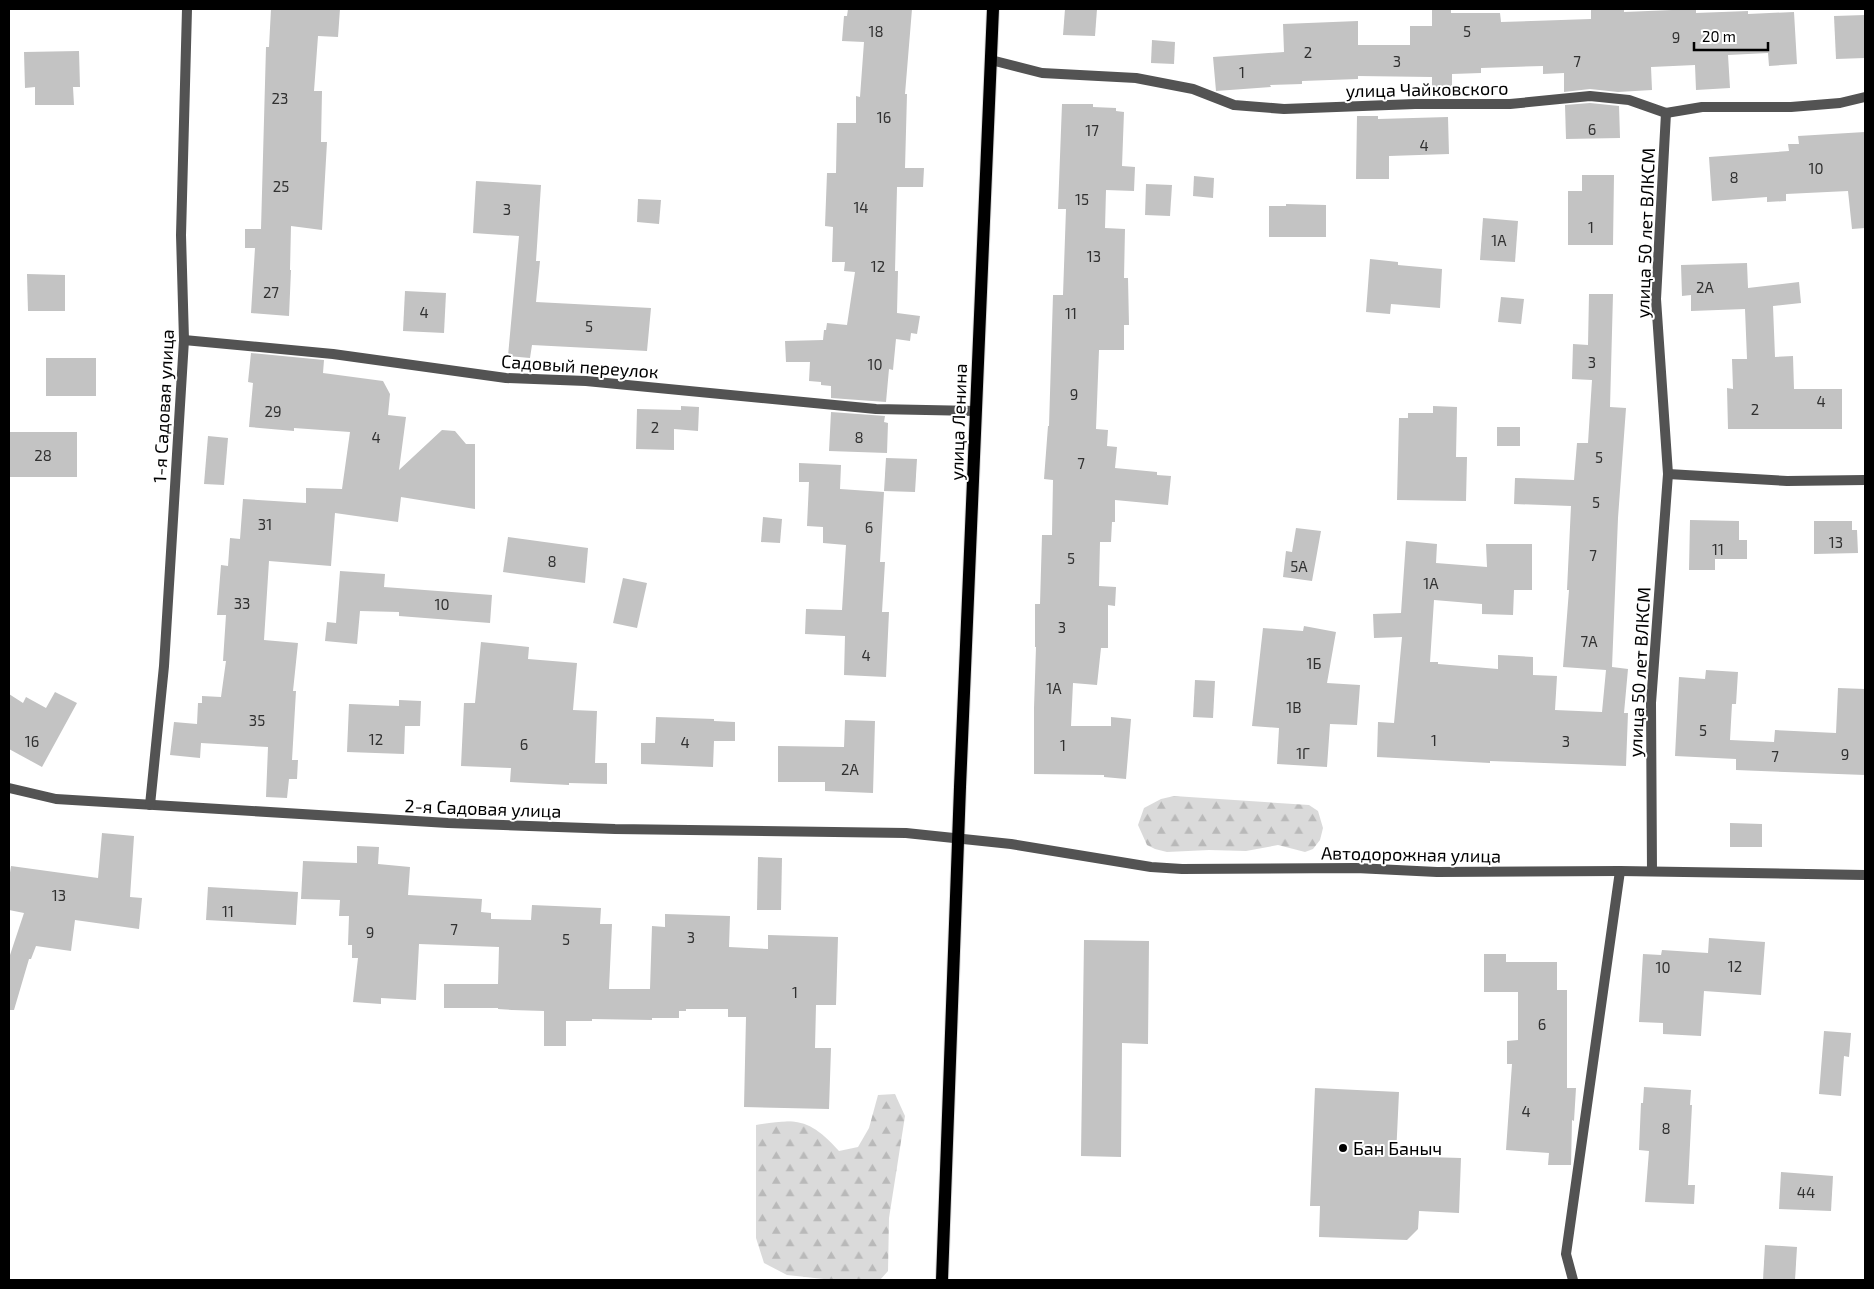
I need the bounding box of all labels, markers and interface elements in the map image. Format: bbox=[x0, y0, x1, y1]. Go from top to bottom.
scale bar bbox=[1694, 20, 1768, 52]
house number: 18 bbox=[868, 22, 884, 40]
house number: 5 bbox=[1463, 22, 1471, 40]
text: 20 m bbox=[1702, 27, 1736, 45]
house number: 9 bbox=[1672, 28, 1680, 46]
house number: 2 bbox=[1304, 43, 1312, 61]
house number: 3 bbox=[1393, 52, 1401, 70]
house number: 7 bbox=[1573, 52, 1581, 70]
house number: 1 bbox=[1239, 63, 1245, 81]
street label: улица Чайковского bbox=[1345, 77, 1509, 101]
house number: 23 bbox=[272, 89, 288, 107]
house number: 16 bbox=[877, 108, 891, 126]
house number: 6 bbox=[1588, 120, 1596, 138]
house number: 17 bbox=[1085, 121, 1099, 139]
house number: 4 bbox=[1419, 136, 1429, 154]
street label: улица 50 лет ВЛКСМ bbox=[1631, 147, 1659, 319]
house number: 10 bbox=[1808, 159, 1824, 177]
house number: 8 bbox=[1729, 168, 1739, 186]
house number: 25 bbox=[273, 177, 289, 195]
house number: 15 bbox=[1075, 190, 1089, 208]
house number: 14 bbox=[853, 198, 869, 216]
house number: 3 bbox=[503, 200, 511, 218]
house number: 1 bbox=[1588, 218, 1594, 236]
house number: 1А bbox=[1491, 231, 1507, 249]
house number: 13 bbox=[1087, 247, 1101, 265]
house number: 12 bbox=[871, 257, 885, 275]
house number: 2А bbox=[1696, 278, 1715, 296]
house number: 27 bbox=[263, 283, 279, 301]
house number: 4 bbox=[419, 303, 429, 321]
house number: 11 bbox=[1065, 304, 1077, 322]
house number: 5 bbox=[585, 317, 593, 335]
street label: 1-я Садовая улица bbox=[148, 329, 178, 483]
street label: Садовый переулок bbox=[501, 350, 660, 382]
house number: 3 bbox=[1588, 353, 1596, 371]
house number: 10 bbox=[867, 355, 883, 373]
street label: улица Ленина bbox=[945, 363, 971, 481]
house number: 9 bbox=[1070, 385, 1078, 403]
house number: 4 bbox=[1816, 392, 1826, 410]
house number: 2 bbox=[1751, 400, 1759, 418]
house number: 29 bbox=[264, 402, 282, 420]
house number: 2 bbox=[651, 418, 659, 436]
house number: 4 bbox=[371, 428, 381, 446]
house number: 8 bbox=[854, 428, 864, 446]
house number: 28 bbox=[34, 446, 52, 464]
house number: 5 bbox=[1595, 448, 1603, 466]
house number: 7 bbox=[1077, 454, 1085, 472]
house number: 5 bbox=[1592, 493, 1600, 511]
house number: 31 bbox=[258, 515, 272, 533]
house number: 6 bbox=[865, 518, 873, 536]
house number: 13 bbox=[1829, 533, 1843, 551]
house number: 11 bbox=[1712, 540, 1724, 558]
house number: 7 bbox=[1589, 546, 1597, 564]
house number: 5 bbox=[1067, 549, 1075, 567]
house number: 8 bbox=[547, 552, 557, 570]
house number: 5А bbox=[1290, 557, 1308, 575]
house number: 1А bbox=[1423, 574, 1439, 592]
street label: улица 50 лет ВЛКСМ bbox=[1624, 586, 1654, 758]
house number: 33 bbox=[234, 594, 250, 612]
house number: 10 bbox=[434, 595, 450, 613]
house number: 3 bbox=[1058, 618, 1066, 636]
house number: 7А bbox=[1580, 632, 1598, 650]
house number: 4 bbox=[861, 646, 871, 664]
house number: 1Б bbox=[1307, 654, 1321, 672]
house number: 1А bbox=[1046, 679, 1062, 697]
house number: 1В bbox=[1286, 698, 1302, 716]
house number: 35 bbox=[249, 711, 265, 729]
house number: 5 bbox=[1699, 721, 1707, 739]
house number: 12 bbox=[369, 730, 383, 748]
house number: 1 bbox=[1431, 731, 1437, 749]
house number: 16 bbox=[25, 732, 39, 750]
house number: 3 bbox=[1562, 732, 1570, 750]
house number: 4 bbox=[680, 733, 690, 751]
house number: 6 bbox=[520, 735, 528, 753]
house number: 1 bbox=[1060, 736, 1066, 754]
house number: 1Г bbox=[1296, 744, 1310, 762]
house number: 9 bbox=[1841, 745, 1849, 763]
house number: 7 bbox=[1771, 747, 1779, 765]
house number: 2А bbox=[841, 760, 860, 778]
street label: 2-я Садовая улица bbox=[404, 794, 562, 822]
street label: Автодорожная улица bbox=[1321, 841, 1501, 867]
house number: 13 bbox=[52, 886, 66, 904]
house number: 11 bbox=[222, 902, 234, 920]
house number: 7 bbox=[450, 920, 458, 938]
house number: 9 bbox=[366, 923, 374, 941]
house number: 3 bbox=[687, 928, 695, 946]
house number: 5 bbox=[562, 930, 570, 948]
house number: 12 bbox=[1728, 957, 1742, 975]
house number: 10 bbox=[1655, 958, 1671, 976]
house number: 1 bbox=[792, 983, 798, 1001]
house number: 6 bbox=[1538, 1015, 1546, 1033]
house number: 4 bbox=[1521, 1102, 1531, 1120]
house number: 8 bbox=[1661, 1119, 1671, 1137]
place label: Бан Баныч bbox=[1353, 1137, 1442, 1159]
marker: Бан Баныч bbox=[1337, 1142, 1349, 1154]
house number: 44 bbox=[1797, 1183, 1815, 1201]

